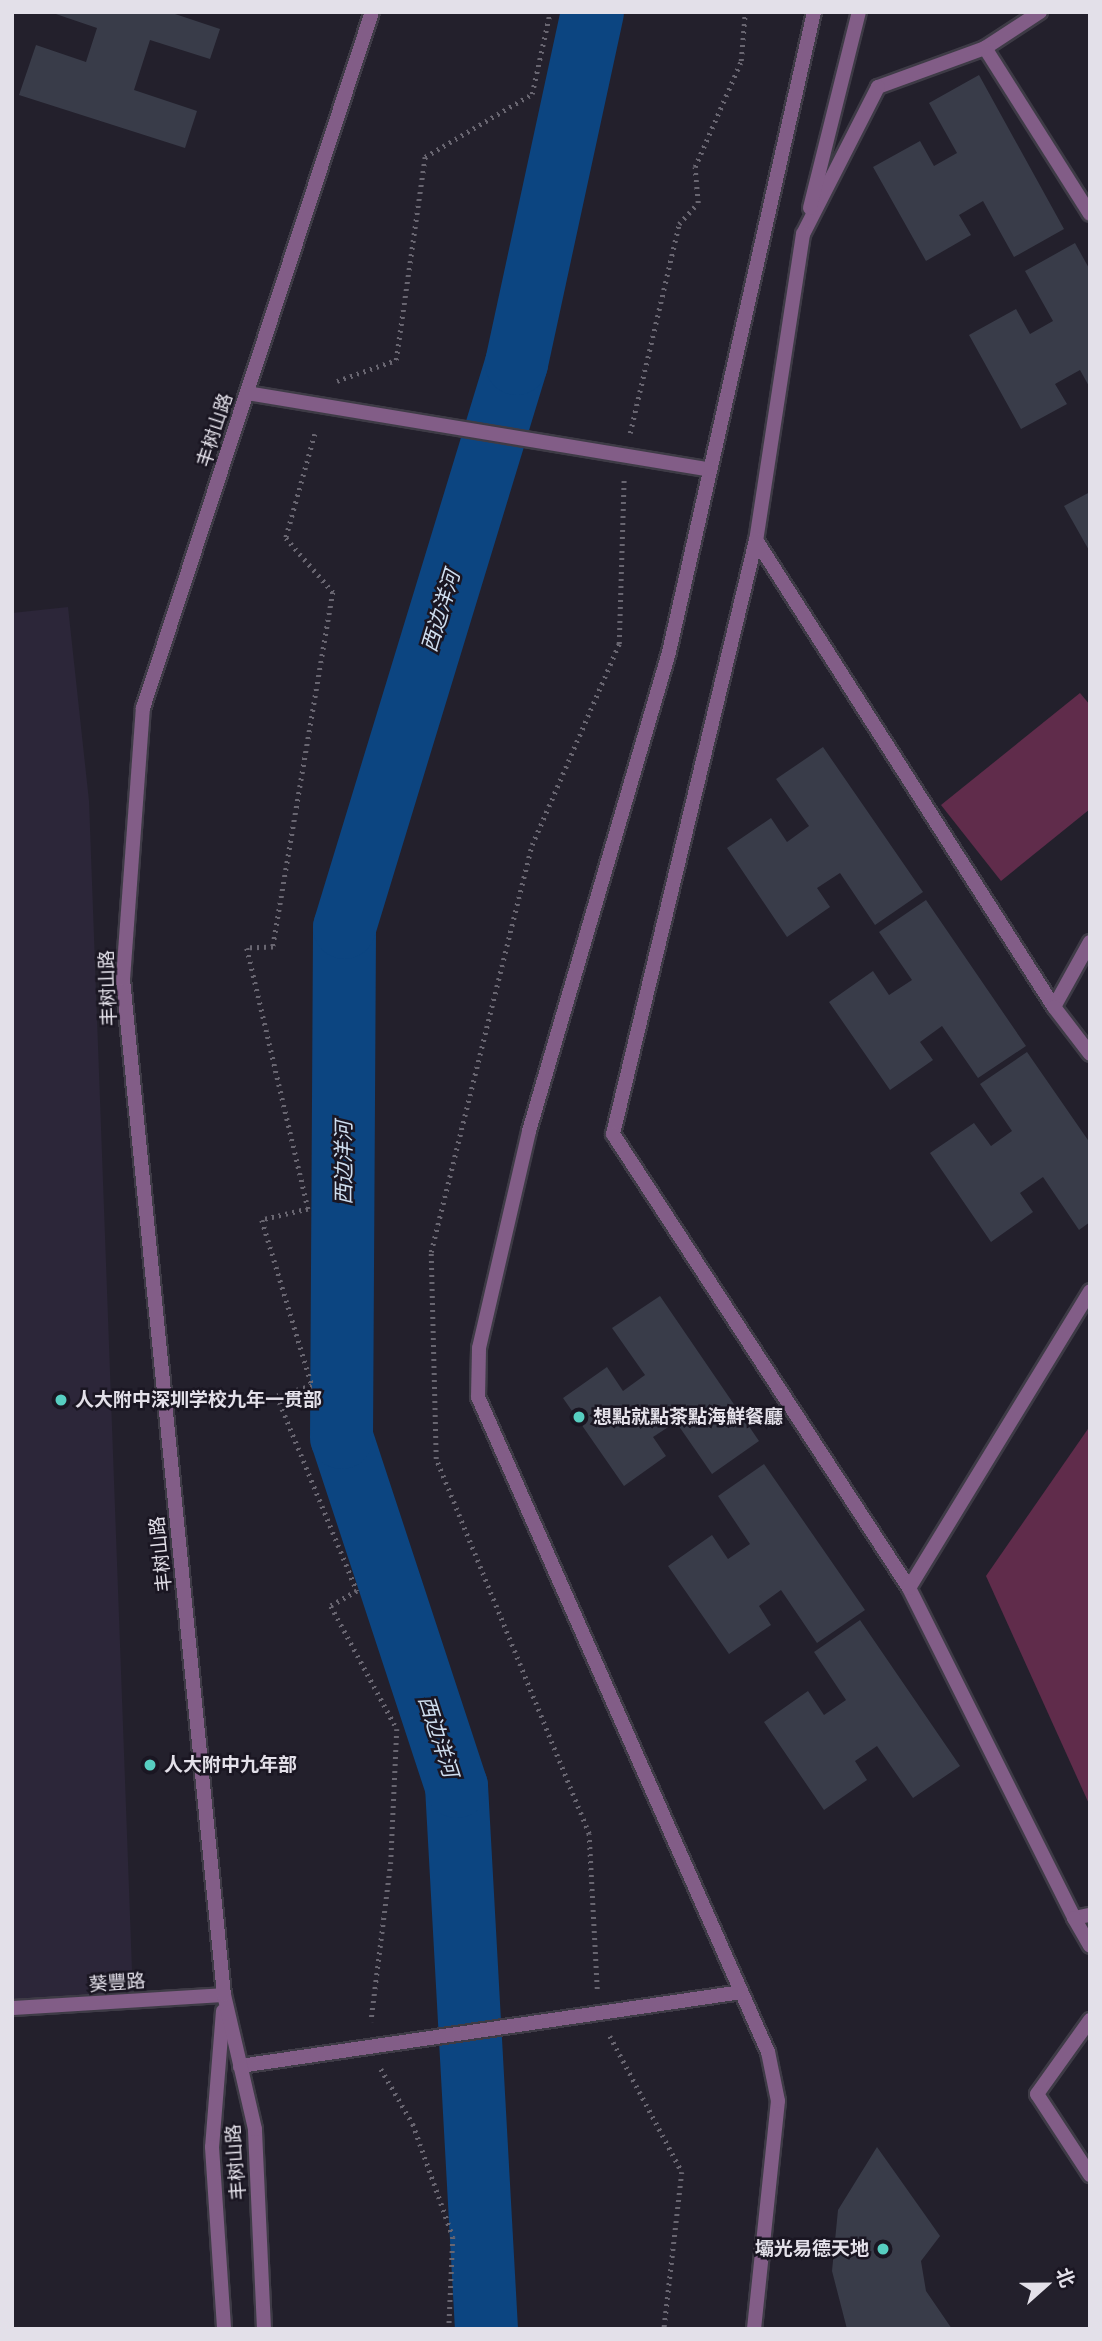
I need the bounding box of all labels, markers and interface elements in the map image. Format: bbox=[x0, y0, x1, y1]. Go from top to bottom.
street label: 丰树山路 bbox=[192, 390, 238, 470]
water label: 西边洋河 bbox=[416, 567, 464, 655]
street label: 丰树山路 bbox=[95, 950, 121, 1026]
water label: 西边洋河 bbox=[330, 1121, 356, 1205]
place label: 人大附中深圳学校九年一贯部 bbox=[75, 1389, 322, 1411]
marker: 人大附中深圳学校九年一贯部 bbox=[53, 1392, 69, 1408]
place label: 想點就點茶點海鮮餐廳 bbox=[593, 1406, 783, 1428]
marker: 想點就點茶點海鮮餐廳 bbox=[571, 1409, 587, 1425]
street label: 丰树山路 bbox=[146, 1515, 176, 1593]
water label: 西边洋河 bbox=[414, 1692, 464, 1780]
place label: 人大附中九年部 bbox=[164, 1754, 297, 1776]
marker: 人大附中九年部 bbox=[142, 1757, 158, 1773]
street label: 葵豐路 bbox=[88, 1970, 146, 1996]
street label: 丰树山路 bbox=[222, 2123, 250, 2201]
place label: 壩光易德天地 bbox=[755, 2238, 869, 2260]
marker: 壩光易德天地 bbox=[875, 2241, 891, 2257]
north arrow bbox=[1011, 2250, 1081, 2320]
text: 北 bbox=[1052, 2265, 1079, 2290]

